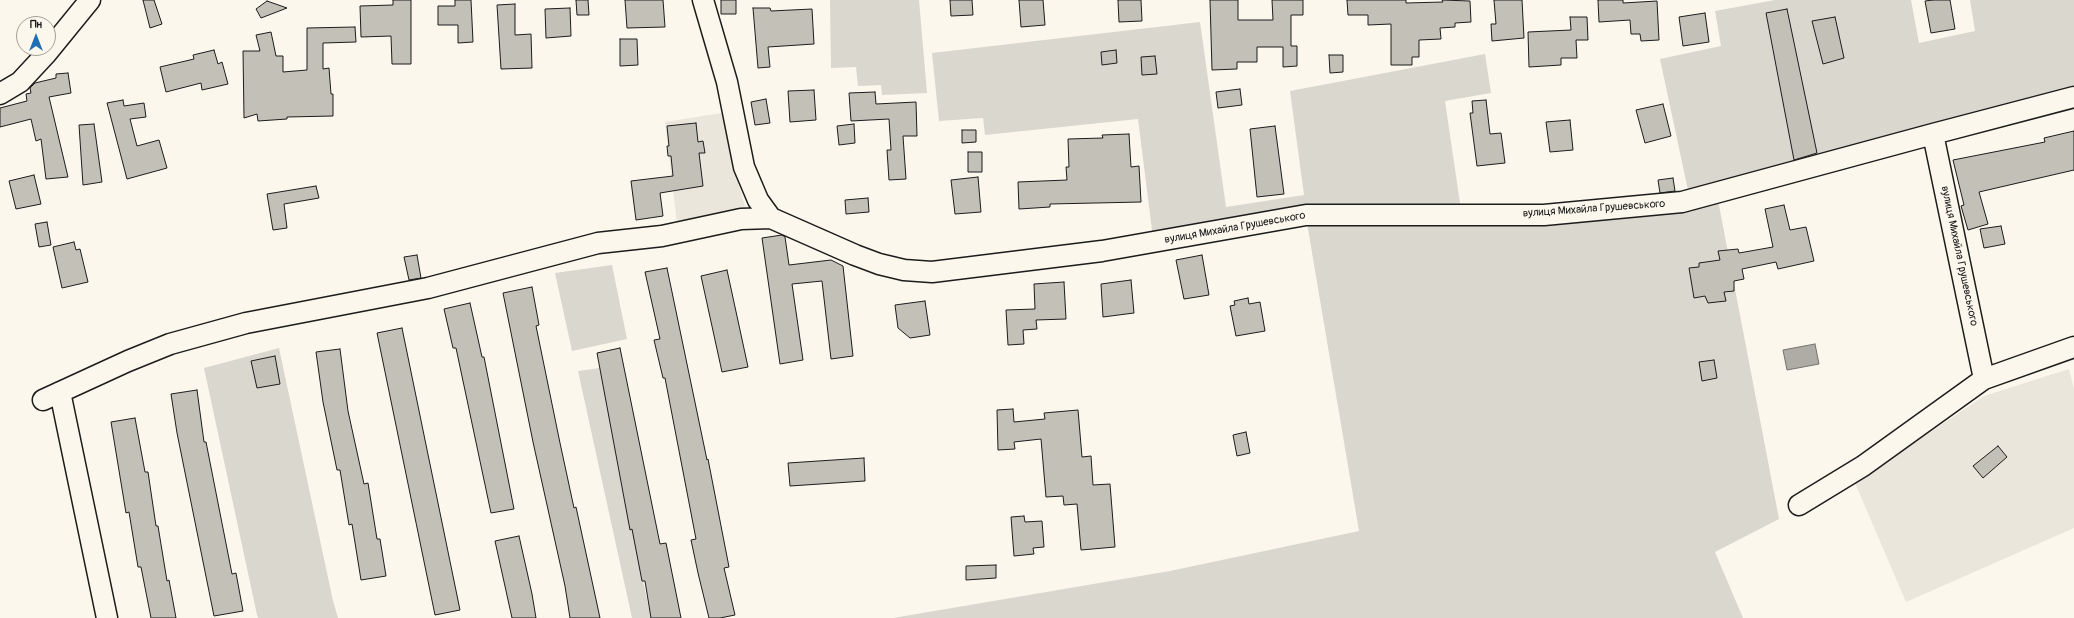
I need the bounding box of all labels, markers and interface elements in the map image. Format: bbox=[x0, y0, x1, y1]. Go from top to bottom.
north arrow bbox=[16, 16, 56, 56]
text: Пн bbox=[30, 18, 42, 31]
street label: вулиця Михайла Грушевського bbox=[1938, 185, 1980, 327]
street label: вулиця Михайла Грушевського bbox=[1522, 197, 1666, 221]
street label: вулиця Михайла Грушевського bbox=[1163, 209, 1307, 247]

